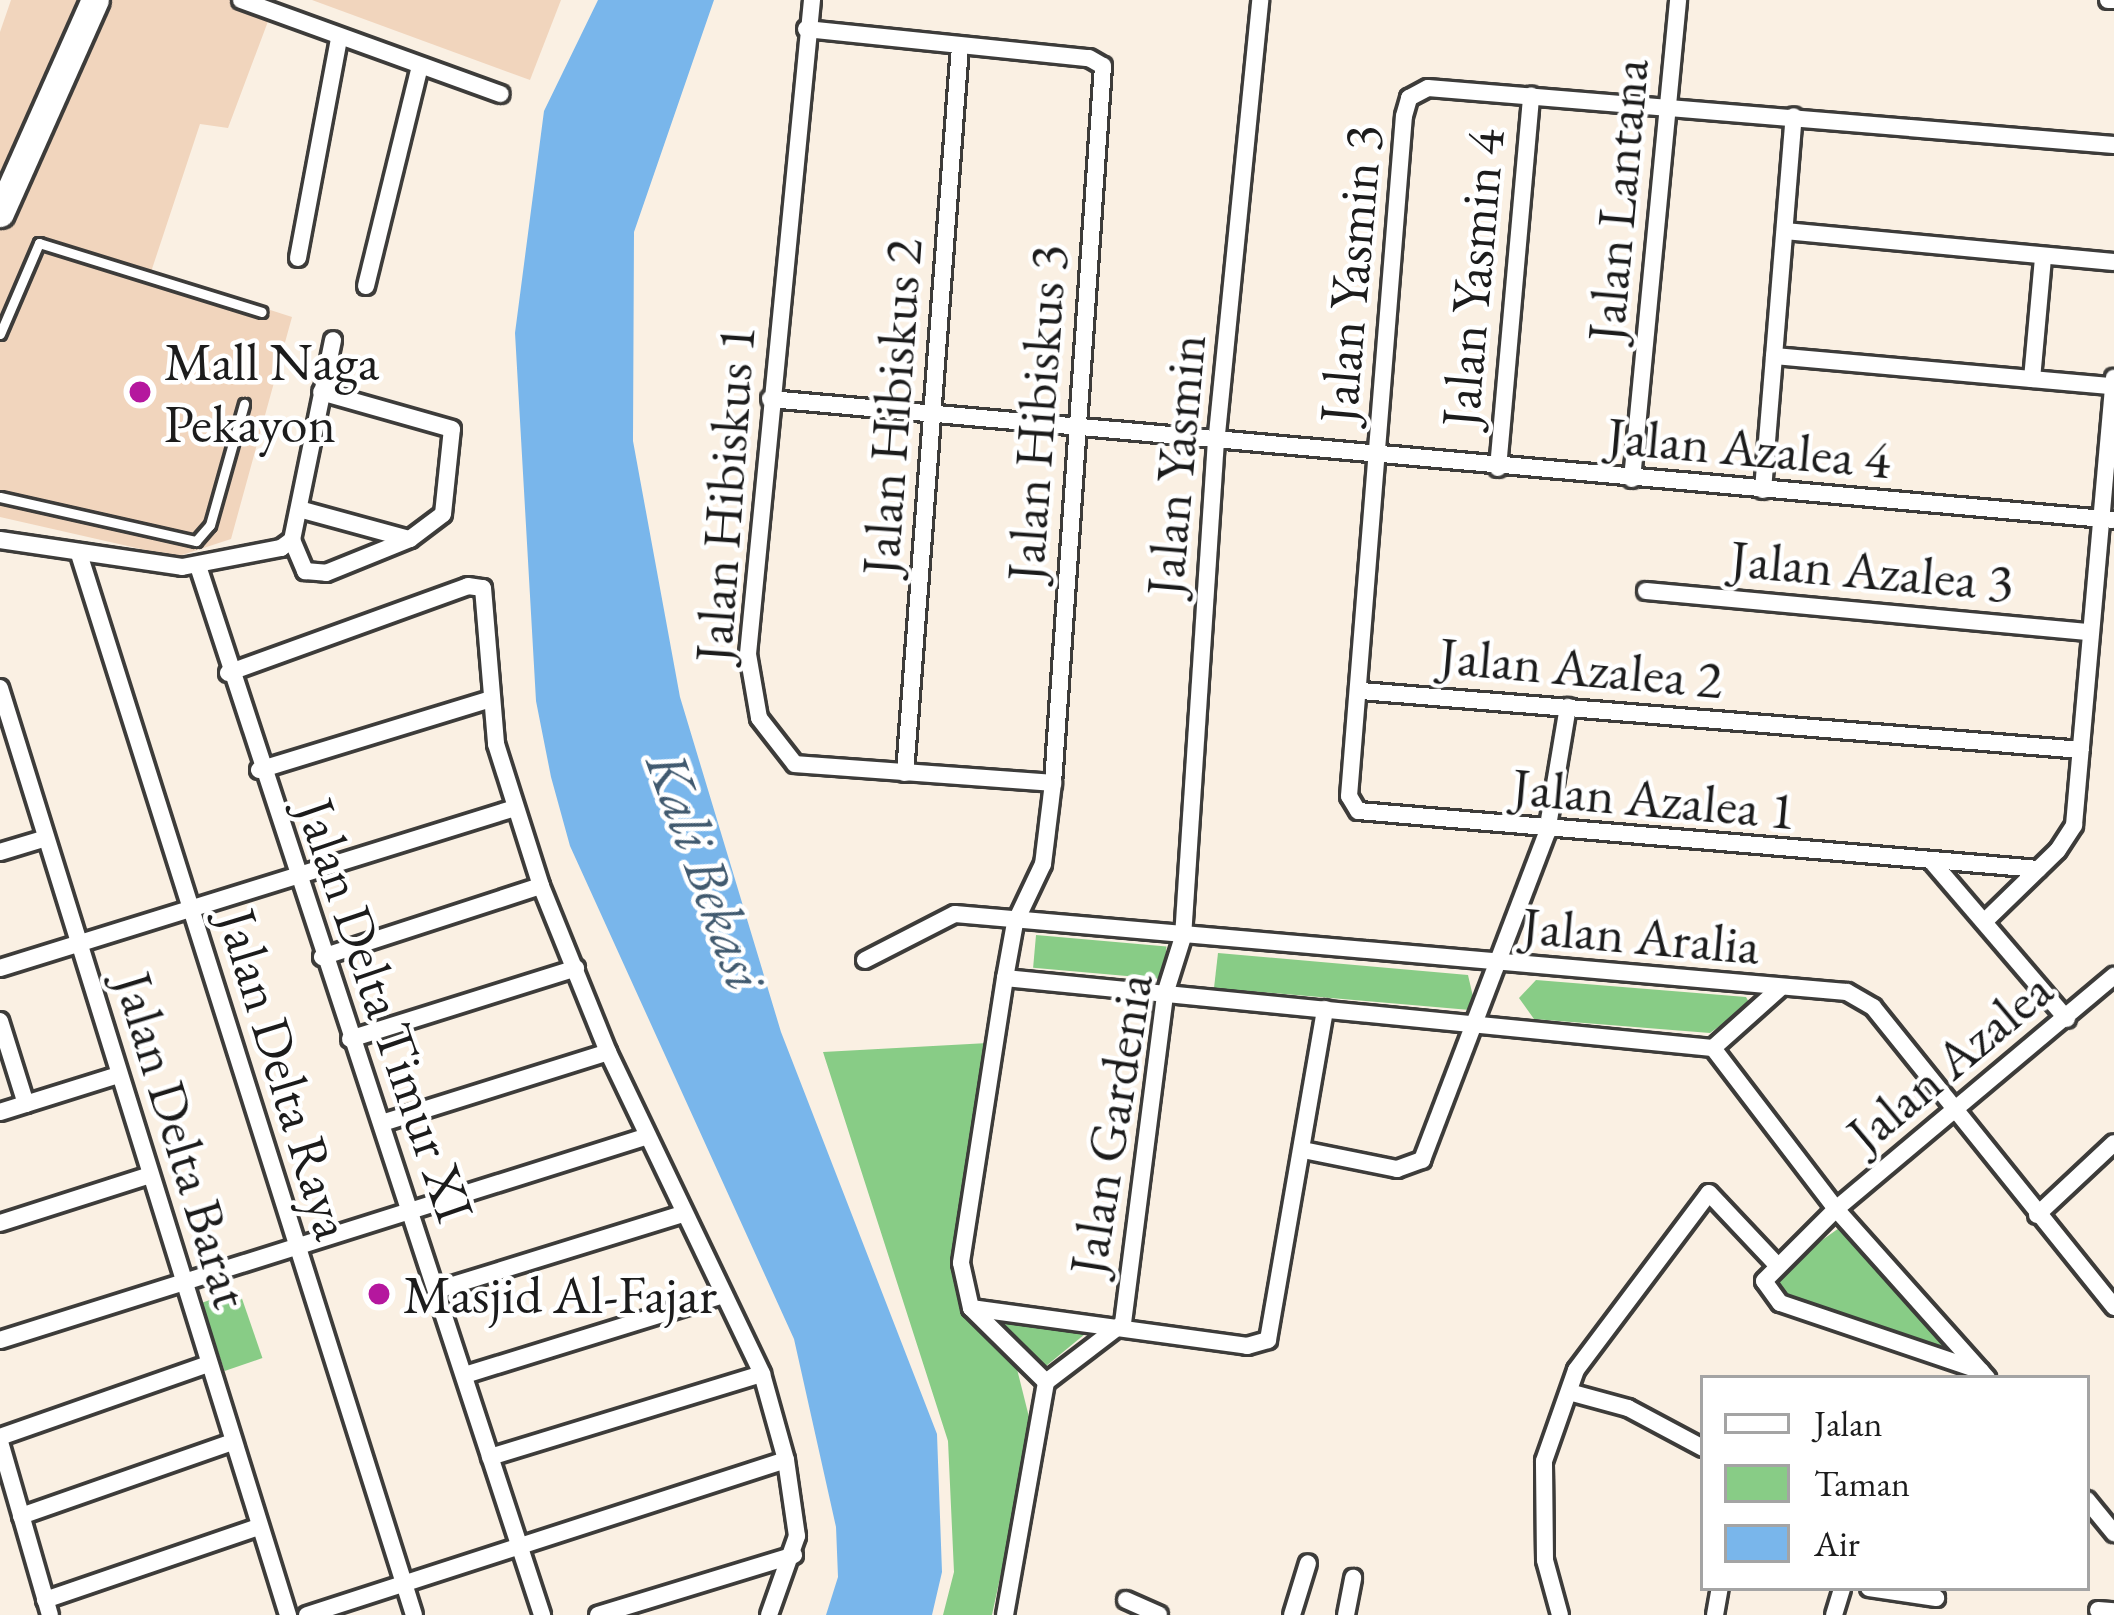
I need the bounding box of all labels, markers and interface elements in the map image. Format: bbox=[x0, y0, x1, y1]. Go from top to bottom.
street label: Jalan Lantana bbox=[1572, 56, 1662, 344]
street label: Jalan Yasmin 3 bbox=[1305, 122, 1395, 426]
street label: Jalan Yasmin 4 bbox=[1427, 126, 1517, 430]
street label: Jalan Hibiskus 2 bbox=[847, 237, 935, 577]
street label: Jalan Hibiskus 3 bbox=[992, 243, 1080, 583]
street label: Jalan Hibiskus 1 bbox=[680, 324, 768, 664]
place label: Mall Naga Pekayon bbox=[164, 329, 379, 455]
street label: Jalan Yasmin bbox=[1131, 332, 1219, 598]
marker: Mall Naga Pekayon bbox=[127, 379, 153, 405]
street label: Jalan Azalea 4 bbox=[1605, 402, 1893, 492]
street label: Jalan Azalea 3 bbox=[1728, 525, 2016, 615]
street label: Jalan Azalea 2 bbox=[1437, 622, 1725, 712]
water label: Kali Bekasi bbox=[631, 743, 781, 999]
street label: Jalan Azalea 1 bbox=[1510, 753, 1798, 843]
street label: Jalan Delta Timur XI bbox=[283, 790, 489, 1230]
street label: Jalan Aralia bbox=[1519, 892, 1763, 978]
street label: Jalan Delta Raya bbox=[205, 901, 367, 1247]
street label: Jalan Azalea bbox=[1833, 957, 2065, 1165]
street label: Jalan Delta Barat bbox=[101, 964, 265, 1316]
street label: Jalan Gardenia bbox=[1054, 969, 1166, 1279]
place label: Masjid Al-Fajar bbox=[403, 1262, 717, 1326]
marker: Masjid Al-Fajar bbox=[366, 1281, 392, 1307]
legend bbox=[1700, 1375, 2090, 1591]
text: Jalan bbox=[1814, 1400, 1883, 1447]
text: Taman bbox=[1814, 1460, 1910, 1507]
text: Air bbox=[1814, 1520, 1860, 1567]

